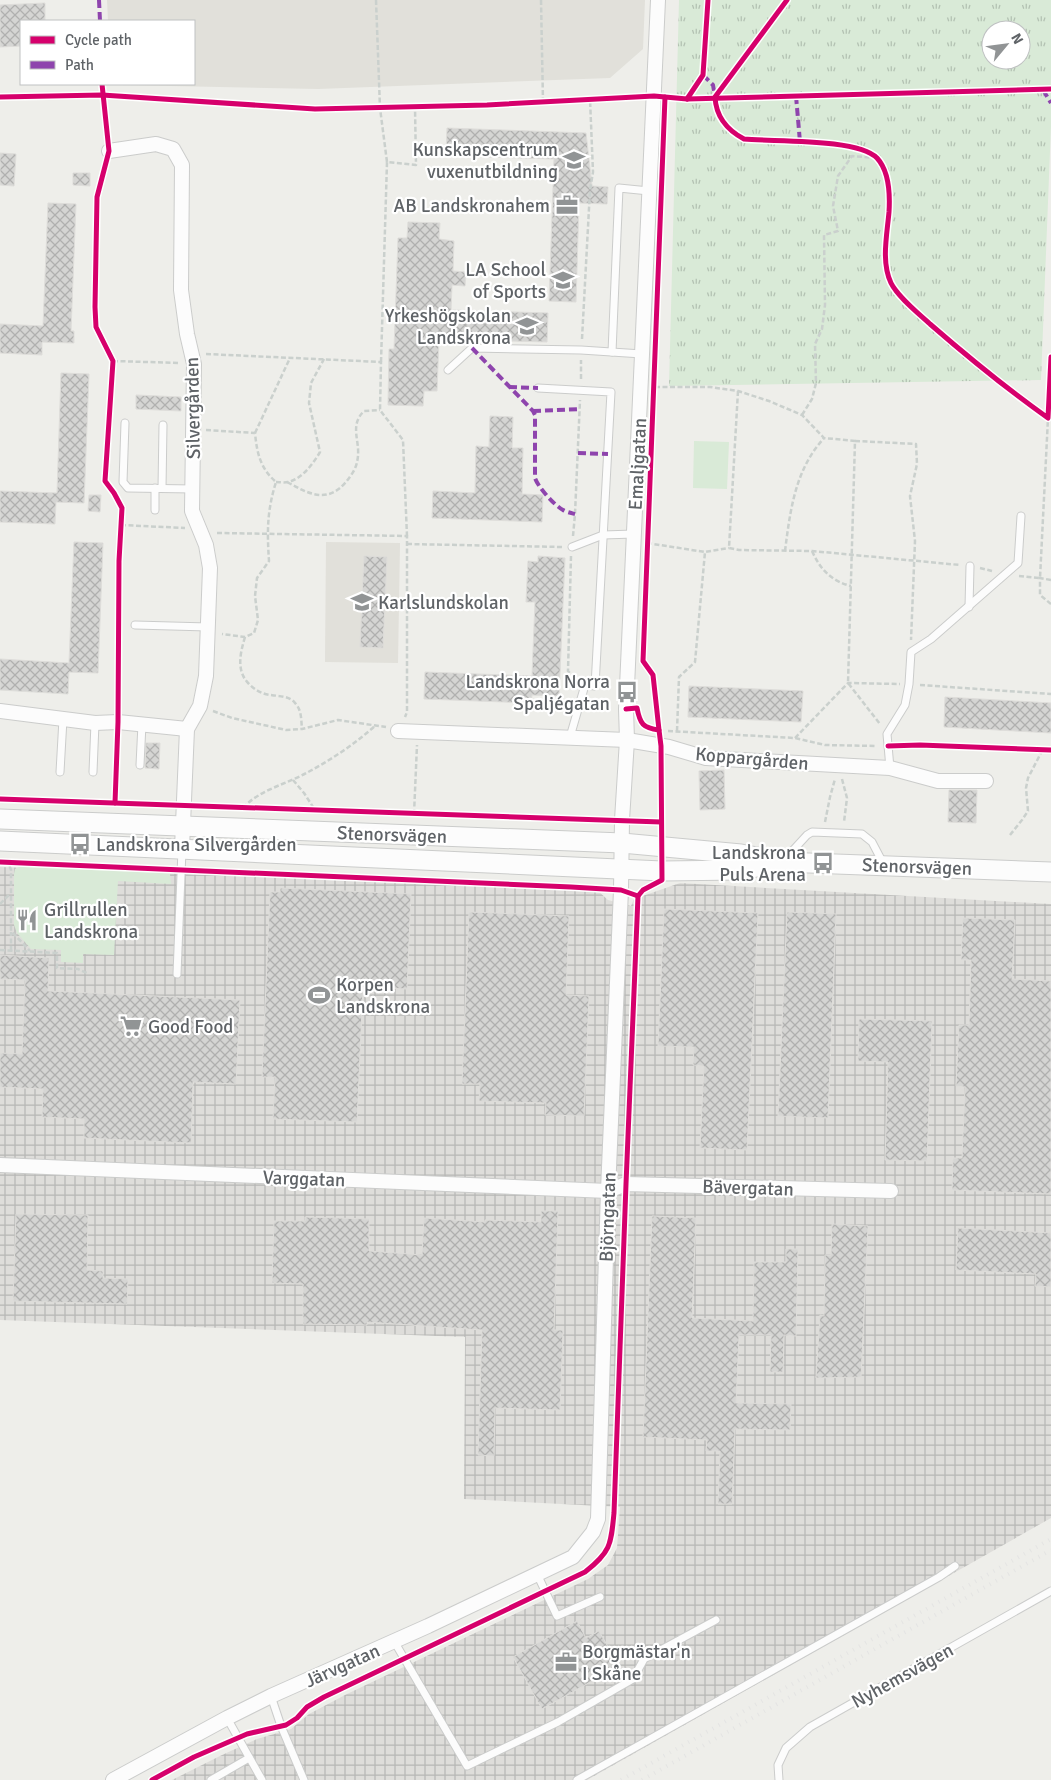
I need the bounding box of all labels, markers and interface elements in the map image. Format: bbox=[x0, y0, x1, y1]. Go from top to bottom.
legend bbox=[20, 20, 195, 85]
north arrow bbox=[981, 20, 1031, 70]
text: Cycle path bbox=[65, 31, 132, 49]
text: N bbox=[1007, 31, 1027, 47]
text: Path bbox=[65, 56, 94, 74]
place label: Kunskapscentrum vuxenutbildning bbox=[413, 138, 558, 184]
school or university icon: Kunskapscentrum vuxenutbildning bbox=[561, 147, 587, 173]
office icon: AB Landskronahem bbox=[554, 192, 580, 218]
place label: AB Landskronahem bbox=[394, 194, 550, 218]
place label: LA School of Sports bbox=[465, 258, 546, 304]
school or university icon: LA School of Sports bbox=[550, 267, 576, 293]
place label: Yrkeshögskolan Landskrona bbox=[385, 304, 511, 350]
school or university icon: Yrkeshögskolan Landskrona bbox=[514, 313, 540, 339]
street label: Silvergården bbox=[180, 357, 206, 459]
street label: Emaljgatan bbox=[624, 417, 652, 511]
school or university icon: Karlslundskolan bbox=[349, 589, 375, 615]
place label: Karlslundskolan bbox=[378, 591, 509, 615]
place label: Landskrona Norra Spaljégatan bbox=[465, 670, 610, 716]
bus stop icon: Landskrona Norra Spaljégatan bbox=[614, 679, 640, 705]
street label: Koppargården bbox=[694, 742, 810, 776]
street label: Stenorsvägen bbox=[336, 821, 447, 849]
bus stop icon: Landskrona Silvergården bbox=[67, 831, 93, 857]
place label: Landskrona Silvergården bbox=[96, 833, 297, 857]
place label: Landskrona Puls Arena bbox=[712, 841, 806, 887]
bus stop icon: Landskrona Puls Arena bbox=[810, 850, 836, 876]
street label: Stenorsvägen bbox=[861, 853, 972, 881]
place label: Grillrullen Landskrona bbox=[44, 898, 138, 944]
restaurant icon: Grillrullen Landskrona bbox=[14, 907, 40, 933]
place label: Korpen Landskrona bbox=[336, 973, 430, 1019]
sports icon: Korpen Landskrona bbox=[306, 982, 332, 1008]
supermarket icon: Good Food bbox=[118, 1013, 144, 1039]
place label: Good Food bbox=[148, 1015, 233, 1039]
street label: Varggatan bbox=[262, 1166, 346, 1192]
street label: Björngatan bbox=[594, 1172, 622, 1262]
street label: Bävergatan bbox=[702, 1174, 794, 1202]
street label: Nyhemsvägen bbox=[847, 1638, 958, 1714]
street label: Järvgatan bbox=[301, 1639, 384, 1693]
place label: Borgmästar'n I Skåne bbox=[582, 1640, 691, 1686]
office icon: Borgmästar'n I Skåne bbox=[553, 1649, 579, 1675]

